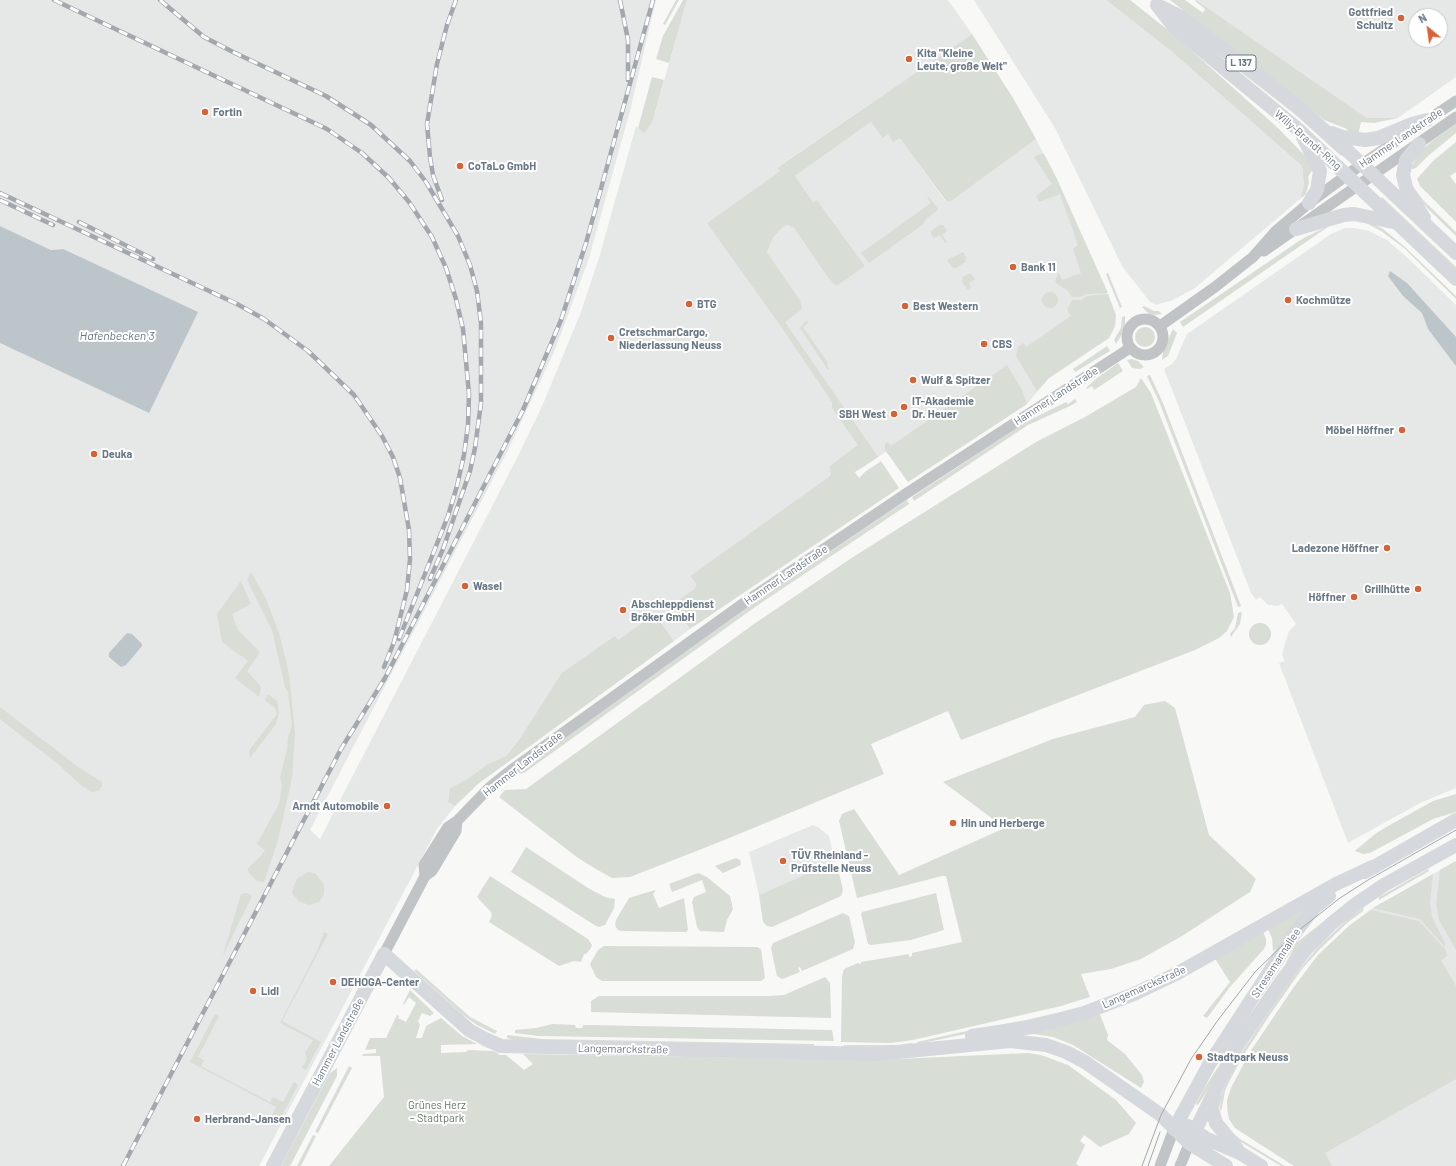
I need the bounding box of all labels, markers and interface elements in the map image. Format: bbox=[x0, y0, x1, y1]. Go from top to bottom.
place label: Gottfried Schultz bbox=[1348, 5, 1393, 31]
north arrow bbox=[1408, 8, 1448, 48]
text: N bbox=[1416, 10, 1429, 25]
marker: Gottfried Schultz bbox=[1396, 13, 1406, 23]
place label: Kita "Kleine Leute, große Welt" bbox=[917, 46, 1007, 72]
marker: Kita "Kleine Leute, große Welt" bbox=[904, 54, 914, 64]
road number: L 137 bbox=[1226, 55, 1256, 71]
place label: Fortin bbox=[213, 105, 242, 119]
street label: Hammer Landstraße bbox=[1357, 105, 1445, 171]
marker: Fortin bbox=[200, 107, 210, 117]
street label: Willy-Brandt-Ring bbox=[1272, 107, 1344, 173]
place label: CoTaLo GmbH bbox=[468, 159, 536, 173]
marker: CoTaLo GmbH bbox=[455, 161, 465, 171]
place label: Bank 11 bbox=[1021, 260, 1056, 274]
marker: Bank 11 bbox=[1008, 262, 1018, 272]
place label: Kochmütze bbox=[1296, 293, 1351, 307]
marker: Kochmütze bbox=[1283, 295, 1293, 305]
place label: BTG bbox=[697, 297, 716, 311]
marker: BTG bbox=[684, 299, 694, 309]
place label: Best Western bbox=[913, 299, 978, 313]
marker: Best Western bbox=[900, 301, 910, 311]
place label: CretschmarCargo, Niederlassung Neuss bbox=[619, 325, 722, 351]
water label: Hafenbecken 3 bbox=[80, 329, 154, 343]
marker: CretschmarCargo, Niederlassung Neuss bbox=[606, 333, 616, 343]
place label: CBS bbox=[992, 337, 1012, 351]
marker: CBS bbox=[979, 339, 989, 349]
street label: Hammer Landstraße bbox=[1011, 364, 1101, 428]
place label: Wulf & Spitzer bbox=[921, 373, 991, 387]
marker: Wulf & Spitzer bbox=[908, 375, 918, 385]
place label: IT-Akademie Dr. Heuer bbox=[912, 394, 974, 420]
marker: IT-Akademie Dr. Heuer bbox=[899, 402, 909, 412]
place label: SBH West bbox=[839, 407, 886, 421]
marker: SBH West bbox=[889, 409, 899, 419]
place label: Möbel Höffner bbox=[1326, 423, 1394, 437]
marker: Möbel Höffner bbox=[1397, 425, 1407, 435]
place label: Deuka bbox=[102, 447, 132, 461]
marker: Deuka bbox=[89, 449, 99, 459]
place label: Ladezone Höffner bbox=[1292, 541, 1379, 555]
street label: Hammer Landstraße bbox=[742, 542, 830, 608]
marker: Ladezone Höffner bbox=[1382, 543, 1392, 553]
place label: Wasel bbox=[473, 579, 502, 593]
marker: Wasel bbox=[460, 581, 470, 591]
place label: Grillhütte bbox=[1365, 582, 1410, 596]
marker: Grillhütte bbox=[1413, 584, 1423, 594]
place label: Höffner bbox=[1308, 590, 1346, 604]
marker: Höffner bbox=[1349, 592, 1359, 602]
place label: Abschleppdienst Bröker GmbH bbox=[631, 597, 714, 623]
marker: Abschleppdienst Bröker GmbH bbox=[618, 605, 628, 615]
street label: Hammer Landstraße bbox=[480, 729, 566, 799]
place label: Arndt Automobile bbox=[292, 799, 379, 813]
marker: Arndt Automobile bbox=[382, 801, 392, 811]
place label: Hin und Herberge bbox=[961, 816, 1045, 830]
marker: Hin und Herberge bbox=[948, 818, 958, 828]
place label: TÜV Rheinland - Prüfstelle Neuss bbox=[791, 848, 871, 874]
marker: TÜV Rheinland - Prüfstelle Neuss bbox=[778, 856, 788, 866]
street label: Stresemannallee bbox=[1249, 926, 1303, 1000]
street label: Langemarckstraße bbox=[1100, 963, 1188, 1011]
place label: DEHOGA-Center bbox=[341, 975, 419, 989]
marker: DEHOGA-Center bbox=[328, 977, 338, 987]
place label: Lidl bbox=[261, 984, 279, 998]
marker: Lidl bbox=[248, 986, 258, 996]
street label: Hammer Landstraße bbox=[309, 996, 367, 1088]
street label: Langemarckstraße bbox=[578, 1042, 668, 1056]
place label: Stadtpark Neuss bbox=[1207, 1050, 1289, 1064]
marker: Stadtpark Neuss bbox=[1194, 1052, 1204, 1062]
park label: Grünes Herz – Stadtpark bbox=[408, 1098, 466, 1124]
place label: Herbrand-Jansen bbox=[205, 1112, 291, 1126]
marker: Herbrand-Jansen bbox=[192, 1114, 202, 1124]

